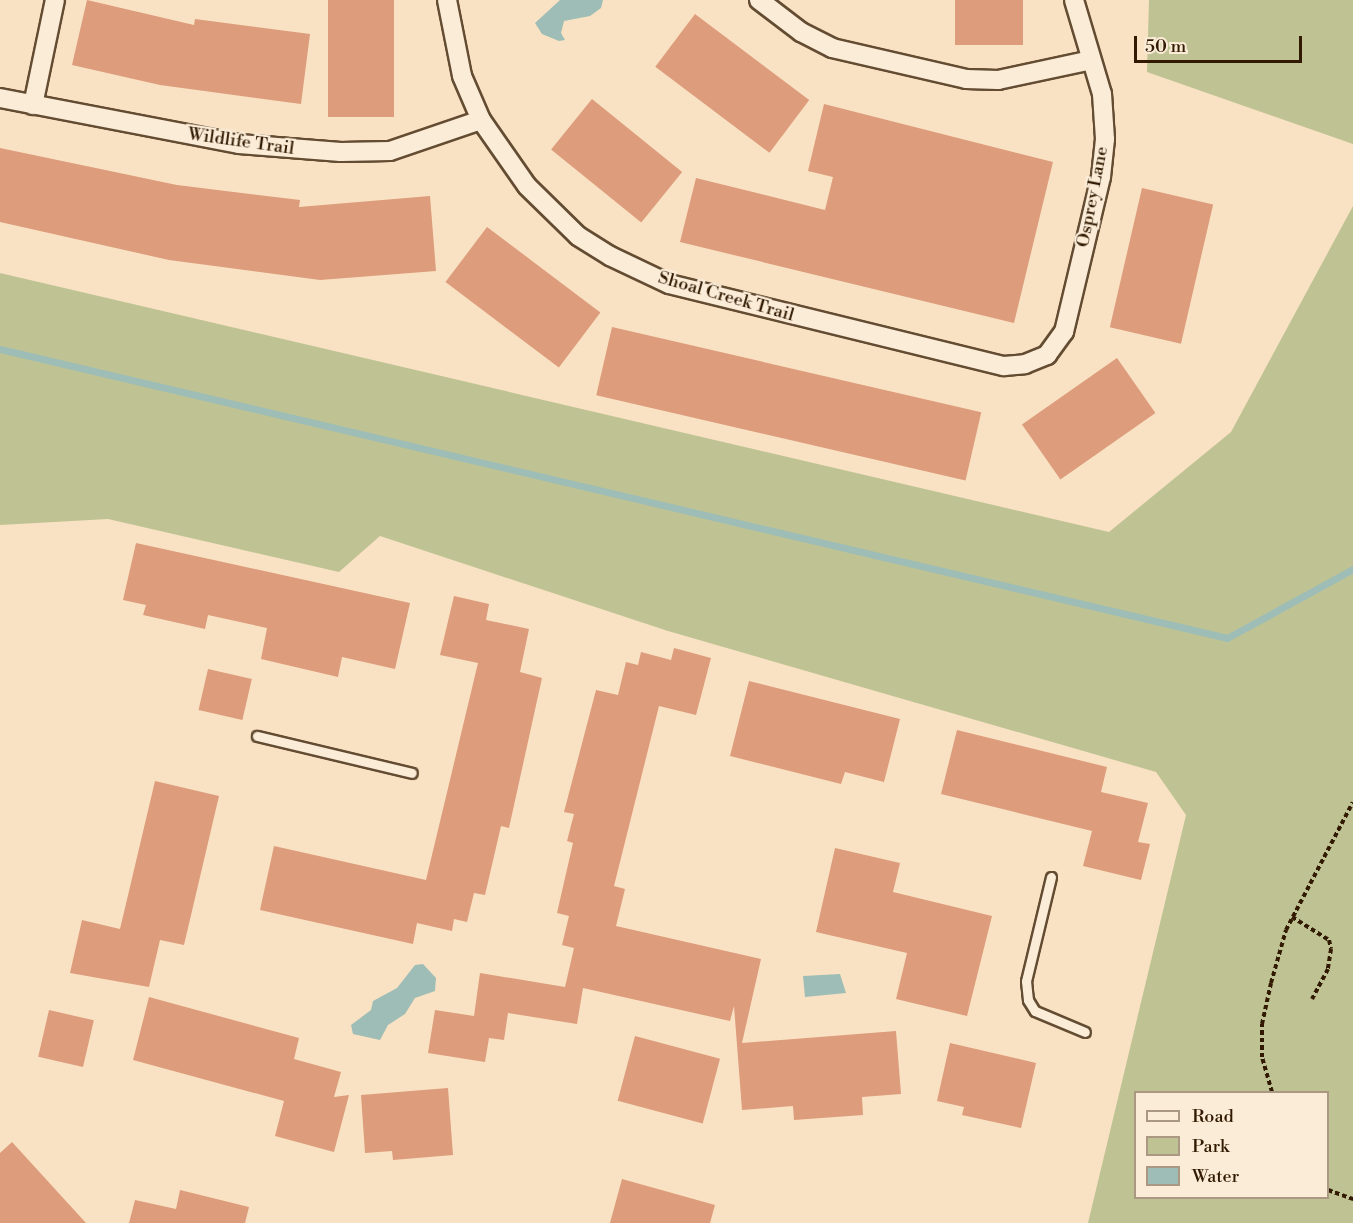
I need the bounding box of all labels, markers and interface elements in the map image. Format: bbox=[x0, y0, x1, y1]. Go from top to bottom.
scale bar bbox=[1137, 24, 1305, 62]
text: 50 m bbox=[1145, 35, 1186, 58]
street label: Wildlife Trail bbox=[186, 124, 296, 160]
street label: Osprey Lane bbox=[1073, 145, 1113, 249]
street label: Shoal Creek Trail bbox=[655, 267, 797, 327]
legend bbox=[1134, 1091, 1329, 1199]
text: Road bbox=[1192, 1105, 1234, 1128]
text: Park bbox=[1192, 1135, 1229, 1158]
text: Water bbox=[1192, 1165, 1239, 1188]

